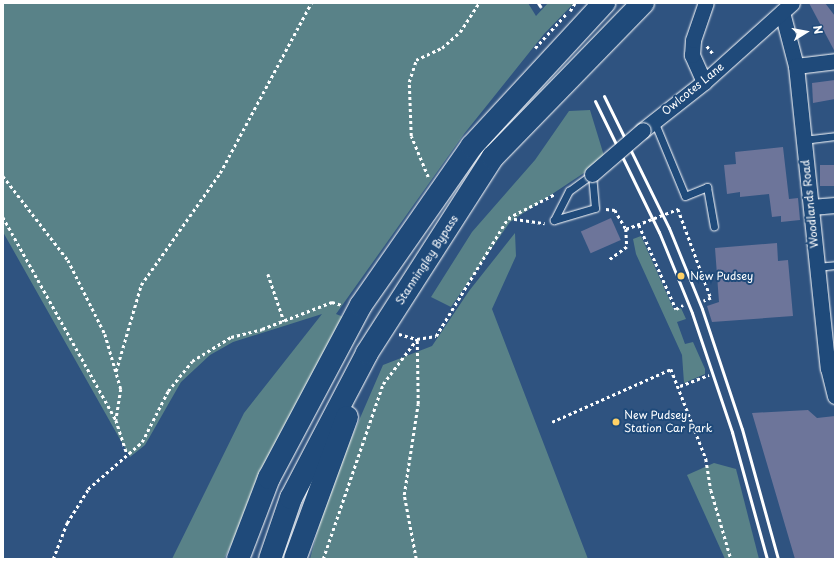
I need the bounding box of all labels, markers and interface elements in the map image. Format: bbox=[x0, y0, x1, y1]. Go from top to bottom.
north arrow bbox=[786, 12, 826, 52]
text: N bbox=[809, 24, 827, 36]
street label: Owlcotes Lane bbox=[659, 60, 727, 118]
street label: Woodlands Road bbox=[799, 160, 821, 248]
street label: Stanningley Bypass bbox=[393, 213, 461, 307]
place label: New Pudsey bbox=[690, 269, 754, 283]
marker: New Pudsey bbox=[675, 270, 687, 282]
place label: New Pudsey Station Car Park bbox=[624, 409, 714, 435]
marker: New Pudsey Station Car Park bbox=[611, 417, 621, 427]

